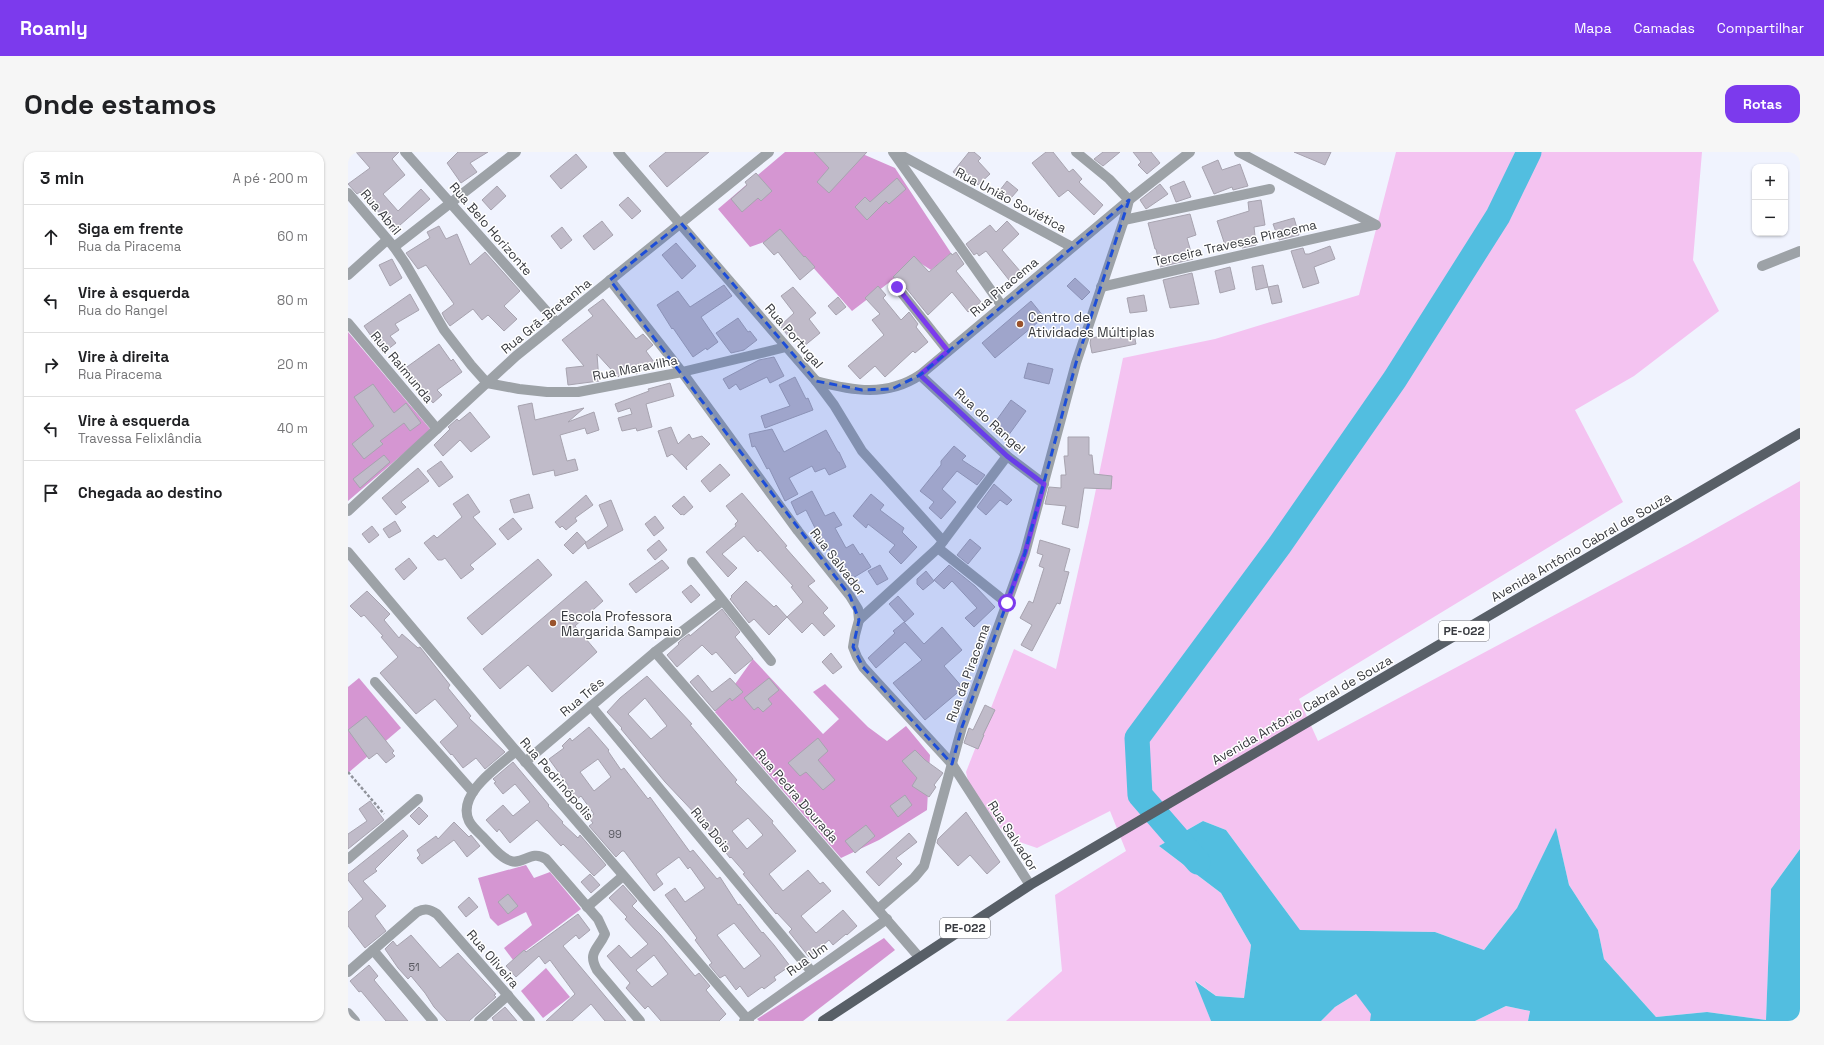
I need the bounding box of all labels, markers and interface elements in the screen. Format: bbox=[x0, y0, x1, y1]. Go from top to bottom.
text: Roamly bbox=[20, 16, 88, 41]
text: Mapa bbox=[1574, 19, 1611, 37]
text: Camadas bbox=[1633, 19, 1695, 37]
text: Compartilhar bbox=[1717, 19, 1804, 37]
button: Rotas bbox=[1725, 85, 1800, 123]
text: Onde estamos bbox=[24, 86, 217, 122]
street label: Rua União Soviética bbox=[953, 164, 1070, 237]
map controls bbox=[1752, 164, 1788, 236]
button: + bbox=[1752, 164, 1788, 200]
text: 3 min bbox=[40, 167, 84, 189]
text: A pé · 200 m bbox=[232, 170, 308, 187]
street label: Rua Belo Horizonte bbox=[446, 179, 536, 279]
street label: Rua Abril bbox=[357, 186, 405, 238]
button: − bbox=[1752, 200, 1788, 236]
street label: Terceira Travessa Piracema bbox=[1152, 216, 1319, 270]
text: Siga em frente bbox=[78, 219, 184, 238]
icon: ahead bbox=[40, 226, 62, 248]
text: 60 m bbox=[277, 228, 308, 245]
text: Rua da Piracema bbox=[78, 238, 181, 255]
street label: Rua Piracema bbox=[966, 253, 1042, 321]
street label: Rua Grã-Bretanha bbox=[498, 274, 595, 358]
route end bbox=[888, 278, 906, 296]
text: Vire à esquerda bbox=[78, 283, 190, 302]
icon: left bbox=[40, 290, 62, 312]
text: 80 m bbox=[277, 292, 308, 309]
street label: Rua Portugal bbox=[761, 300, 827, 372]
text: Rua do Rangel bbox=[78, 302, 168, 319]
place label: Centro de Atividades Múltiplas bbox=[1028, 309, 1155, 341]
marker: Centro de Atividades Múltiplas bbox=[1015, 319, 1025, 329]
street label: Rua Raimunda bbox=[367, 328, 437, 407]
text: Vire à direita bbox=[78, 347, 169, 366]
street label: Rua Maravilha bbox=[591, 351, 680, 385]
icon: right bbox=[40, 354, 62, 376]
text: 20 m bbox=[277, 356, 308, 373]
text: Rua Piracema bbox=[78, 366, 162, 383]
street label: Rua do Rangel bbox=[951, 385, 1029, 457]
text: Vire à esquerda bbox=[78, 411, 190, 430]
icon: left bbox=[40, 418, 62, 440]
text: 40 m bbox=[277, 420, 308, 437]
text: Travessa Felixlândia bbox=[78, 430, 202, 447]
icon: arrive bbox=[40, 482, 62, 504]
text: Chegada ao destino bbox=[78, 483, 222, 502]
street label: Avenida Antônio Cabral de Souza bbox=[1488, 488, 1675, 606]
street label: Rua Salvador bbox=[806, 525, 870, 599]
route start bbox=[998, 594, 1016, 612]
place label: Escola Professora Margarida Sampaio bbox=[561, 608, 681, 640]
marker: Escola Professora Margarida Sampaio bbox=[548, 618, 558, 628]
street label: Rua da Piracema bbox=[942, 621, 994, 724]
road number: PE-022 bbox=[1439, 621, 1489, 641]
street label: Avenida Antônio Cabral de Souza bbox=[1209, 651, 1396, 769]
street label: Rua Três bbox=[556, 674, 608, 720]
street label: Rua Pedrinópolis bbox=[516, 734, 598, 824]
street label: Rua Pedra Dourada bbox=[752, 746, 843, 847]
street label: Rua Salvador bbox=[984, 797, 1042, 875]
street label: Rua Dois bbox=[687, 804, 735, 856]
house number: 99 bbox=[608, 827, 622, 841]
road number: PE-022 bbox=[940, 918, 990, 938]
street label: Rua Oliveira bbox=[463, 926, 523, 992]
street label: Rua Um bbox=[783, 938, 831, 980]
house number: 51 bbox=[408, 960, 420, 974]

